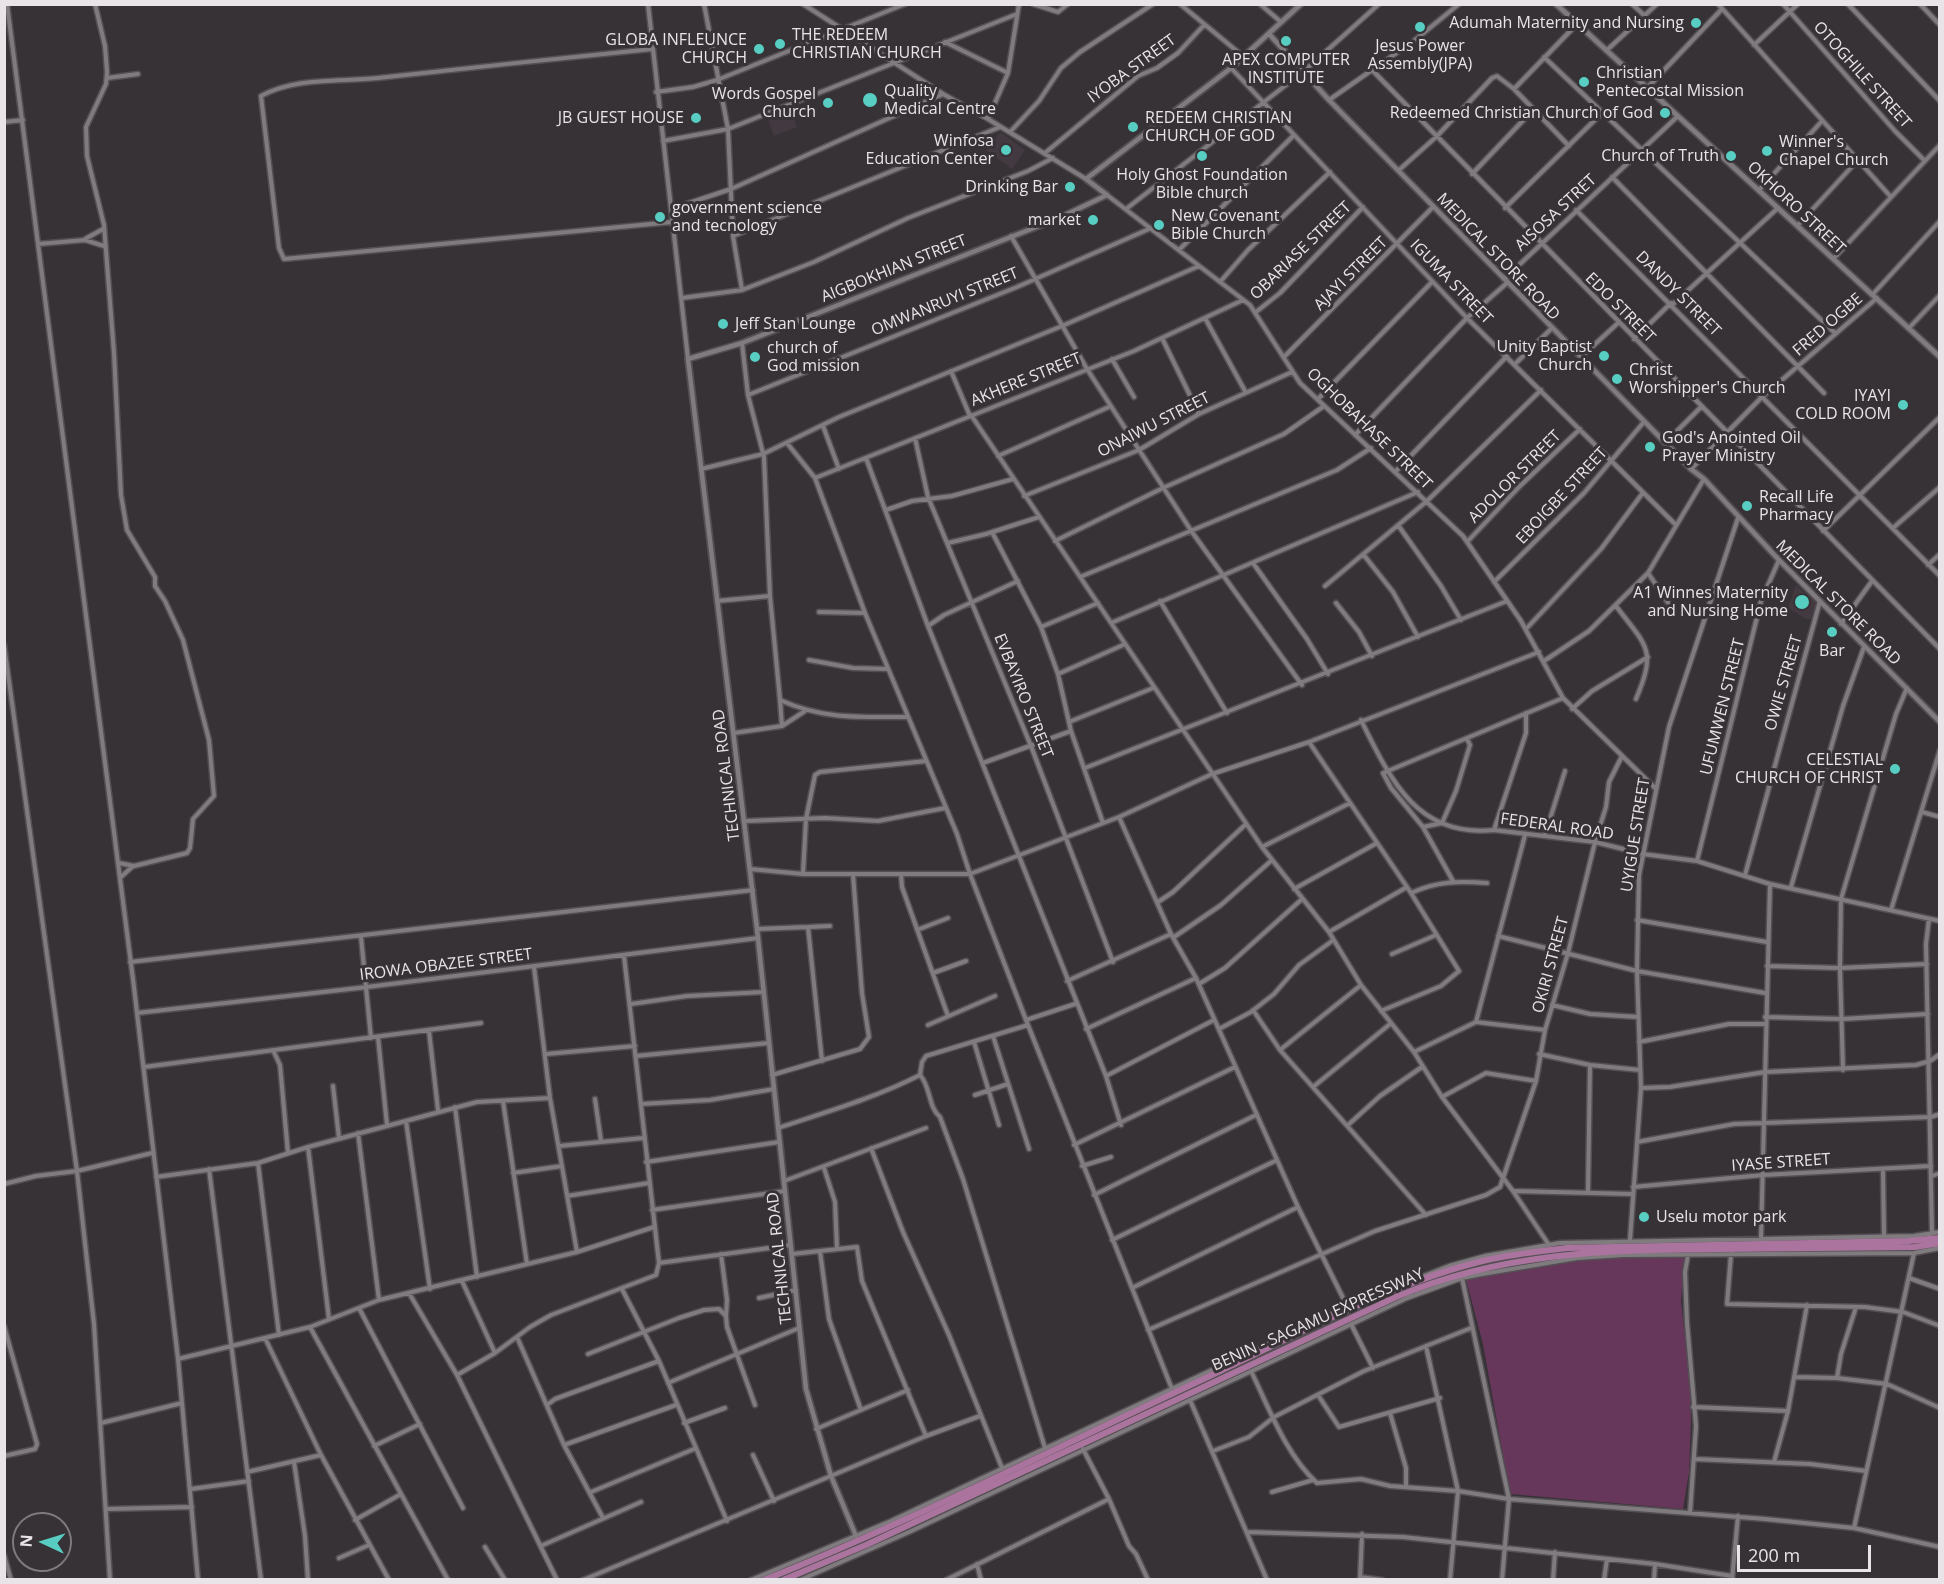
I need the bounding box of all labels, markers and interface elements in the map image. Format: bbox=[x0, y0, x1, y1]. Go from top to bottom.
place label: Adumah Maternity and Nursing bbox=[1449, 13, 1684, 33]
marker: Adumah Maternity and Nursing bbox=[1689, 16, 1703, 30]
street label: OTOGHILE STREET bbox=[1809, 18, 1915, 132]
marker: Jesus Power Assembly(JPA) bbox=[1413, 20, 1427, 34]
place label: THE REDEEM CHRISTIAN CHURCH bbox=[792, 25, 942, 63]
place label: GLOBA INFLEUNCE CHURCH bbox=[605, 30, 747, 68]
street label: IYOBA STREET bbox=[1084, 31, 1180, 107]
marker: APEX COMPUTER INSTITUTE bbox=[1279, 34, 1293, 48]
place label: Jesus Power Assembly(JPA) bbox=[1368, 36, 1472, 74]
marker: THE REDEEM CHRISTIAN CHURCH bbox=[773, 37, 787, 51]
marker: GLOBA INFLEUNCE CHURCH bbox=[752, 42, 766, 56]
place label: APEX COMPUTER INSTITUTE bbox=[1222, 50, 1350, 88]
place label: Christian Pentecostal Mission bbox=[1596, 63, 1744, 101]
marker: Christian Pentecostal Mission bbox=[1577, 75, 1591, 89]
place label: Quality Medical Centre bbox=[884, 81, 996, 119]
place label: Words Gospel Church bbox=[712, 84, 816, 122]
marker: Quality Medical Centre bbox=[861, 91, 879, 109]
marker: Words Gospel Church bbox=[821, 96, 835, 110]
place label: Redeemed Christian Church of God bbox=[1390, 103, 1653, 123]
marker: Redeemed Christian Church of God bbox=[1658, 106, 1672, 120]
place label: JB GUEST HOUSE bbox=[558, 108, 684, 128]
place label: REDEEM CHRISTIAN CHURCH OF GOD bbox=[1145, 108, 1292, 146]
marker: JB GUEST HOUSE bbox=[689, 111, 703, 125]
marker: REDEEM CHRISTIAN CHURCH OF GOD bbox=[1126, 120, 1140, 134]
place label: Winfosa Education Center bbox=[866, 131, 994, 169]
place label: Winner's Chapel Church bbox=[1779, 132, 1888, 170]
marker: Winfosa Education Center bbox=[999, 143, 1013, 157]
marker: Winner's Chapel Church bbox=[1760, 144, 1774, 158]
place label: Church of Truth bbox=[1601, 146, 1719, 166]
marker: Holy Ghost Foundation Bible church bbox=[1195, 149, 1209, 163]
marker: Church of Truth bbox=[1724, 149, 1738, 163]
street label: OKHORO STREET bbox=[1743, 158, 1849, 258]
place label: Holy Ghost Foundation Bible church bbox=[1116, 165, 1288, 203]
street label: AISOSA STRET bbox=[1511, 171, 1601, 255]
place label: Drinking Bar bbox=[965, 177, 1058, 197]
marker: Drinking Bar bbox=[1063, 180, 1077, 194]
street label: MEDICAL STORE ROAD bbox=[1432, 190, 1564, 324]
place label: government science and tecnology bbox=[672, 198, 822, 236]
street label: OBARIASE STREET bbox=[1246, 198, 1356, 304]
place label: New Covenant Bible Church bbox=[1171, 206, 1279, 244]
marker: government science and tecnology bbox=[653, 210, 667, 224]
place label: market bbox=[1028, 210, 1081, 230]
marker: market bbox=[1086, 213, 1100, 227]
marker: New Covenant Bible Church bbox=[1152, 218, 1166, 232]
street label: AIGBOKHIAN STREET bbox=[818, 231, 970, 307]
street label: AJAYI STREET bbox=[1310, 233, 1392, 315]
street label: IGUMA STREET bbox=[1406, 236, 1496, 328]
street label: DANDY STREET bbox=[1631, 247, 1725, 341]
street label: OMWANRUYI STREET bbox=[869, 264, 1021, 340]
street label: EDO STREET bbox=[1581, 269, 1659, 347]
street label: FRED OGBE bbox=[1789, 290, 1867, 360]
place label: Jeff Stan Lounge bbox=[735, 314, 856, 334]
marker: Jeff Stan Lounge bbox=[716, 317, 730, 331]
place label: Unity Baptist Church bbox=[1497, 337, 1592, 375]
place label: church of God mission bbox=[767, 338, 860, 376]
street label: AKHERE STREET bbox=[968, 349, 1084, 411]
marker: Unity Baptist Church bbox=[1597, 349, 1611, 363]
marker: church of God mission bbox=[748, 350, 762, 364]
place label: Christ Worshipper's Church bbox=[1629, 360, 1786, 398]
street label: OGHOBAHASE STREET bbox=[1302, 364, 1436, 494]
marker: Christ Worshipper's Church bbox=[1610, 372, 1624, 386]
place label: IYAYI COLD ROOM bbox=[1795, 386, 1891, 424]
street label: ONAIWU STREET bbox=[1095, 388, 1213, 462]
marker: IYAYI COLD ROOM bbox=[1896, 398, 1910, 412]
street label: ADOLOR STREET bbox=[1465, 427, 1565, 527]
place label: God's Anointed Oil Prayer Ministry bbox=[1662, 428, 1801, 466]
marker: God's Anointed Oil Prayer Ministry bbox=[1643, 440, 1657, 454]
street label: EBOIGBE STREET bbox=[1512, 444, 1612, 548]
place label: Recall Life Pharmacy bbox=[1759, 487, 1833, 525]
marker: Recall Life Pharmacy bbox=[1740, 499, 1754, 513]
street label: MEDICAL STORE ROAD bbox=[1771, 536, 1905, 670]
place label: A1 Winnes Maternity and Nursing Home bbox=[1633, 583, 1788, 621]
marker: A1 Winnes Maternity and Nursing Home bbox=[1793, 593, 1811, 611]
marker: Bar bbox=[1825, 625, 1839, 639]
street label: EVBAYIRO STREET bbox=[989, 631, 1057, 761]
street label: OWIE STREET bbox=[1761, 633, 1807, 733]
street label: UFUMWEN STREET bbox=[1697, 637, 1749, 777]
place label: Bar bbox=[1819, 641, 1845, 661]
street label: TECHNICAL ROAD bbox=[709, 708, 745, 842]
place label: CELESTIAL CHURCH OF CHRIST bbox=[1735, 750, 1883, 788]
marker: CELESTIAL CHURCH OF CHRIST bbox=[1888, 762, 1902, 776]
street label: UYIGUE STREET bbox=[1617, 776, 1655, 894]
street label: FEDERAL ROAD bbox=[1499, 810, 1615, 844]
street label: OKIRI STREET bbox=[1529, 915, 1573, 1015]
street label: IROWA OBAZEE STREET bbox=[359, 945, 533, 985]
street label: IYASE STREET bbox=[1731, 1150, 1831, 1176]
street label: TECHNICAL ROAD bbox=[764, 1191, 796, 1325]
place label: Uselu motor park bbox=[1656, 1207, 1786, 1227]
marker: Uselu motor park bbox=[1637, 1210, 1651, 1224]
street label: BENIN - SAGAMU EXPRESSWAY bbox=[1209, 1264, 1427, 1376]
north arrow bbox=[12, 1512, 72, 1572]
scale bar bbox=[1740, 1533, 1874, 1571]
text: N bbox=[15, 1534, 37, 1548]
text: 200 m bbox=[1748, 1543, 1800, 1567]

